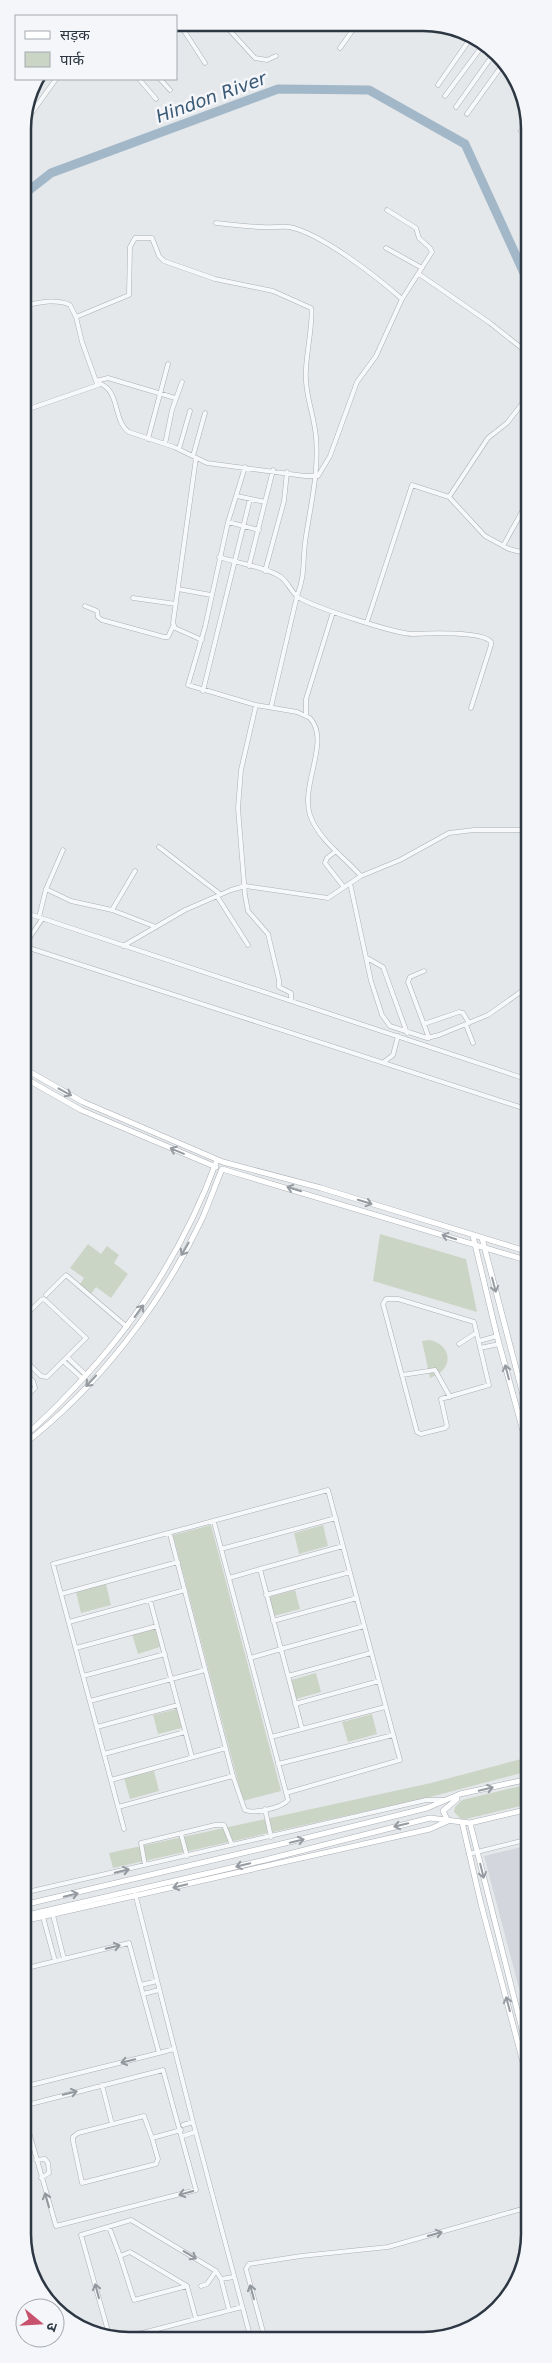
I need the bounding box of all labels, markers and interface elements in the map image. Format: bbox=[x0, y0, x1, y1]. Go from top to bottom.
legend bbox=[15, 15, 178, 80]
text: सड़क bbox=[60, 26, 90, 44]
text: पार्क bbox=[60, 51, 84, 69]
water label: Hindon River bbox=[153, 67, 271, 127]
one-way arrow bbox=[58, 1088, 72, 1098]
one-way arrow bbox=[170, 1145, 185, 1155]
one-way arrow bbox=[286, 1184, 302, 1194]
one-way arrow bbox=[357, 1197, 373, 1207]
one-way arrow bbox=[442, 1232, 457, 1241]
one-way arrow bbox=[180, 1242, 190, 1256]
one-way arrow bbox=[490, 1277, 499, 1293]
one-way arrow bbox=[133, 1305, 144, 1318]
one-way arrow bbox=[501, 1365, 511, 1381]
one-way arrow bbox=[85, 1375, 97, 1387]
one-way arrow bbox=[478, 1784, 494, 1793]
one-way arrow bbox=[393, 1821, 409, 1831]
one-way arrow bbox=[289, 1836, 305, 1845]
one-way arrow bbox=[235, 1861, 251, 1870]
one-way arrow bbox=[477, 1862, 487, 1878]
one-way arrow bbox=[114, 1866, 130, 1875]
one-way arrow bbox=[173, 1882, 189, 1891]
one-way arrow bbox=[62, 1889, 78, 1899]
one-way arrow bbox=[105, 1942, 121, 1951]
one-way arrow bbox=[503, 1996, 512, 2012]
one-way arrow bbox=[121, 2057, 137, 2066]
one-way arrow bbox=[62, 2088, 78, 2097]
one-way arrow bbox=[179, 2189, 195, 2198]
one-way arrow bbox=[42, 2193, 52, 2209]
one-way arrow bbox=[426, 2228, 442, 2238]
one-way arrow bbox=[183, 2251, 197, 2261]
one-way arrow bbox=[91, 2284, 101, 2300]
one-way arrow bbox=[247, 2284, 257, 2300]
north arrow bbox=[15, 2298, 65, 2348]
text: उ bbox=[43, 2321, 61, 2334]

